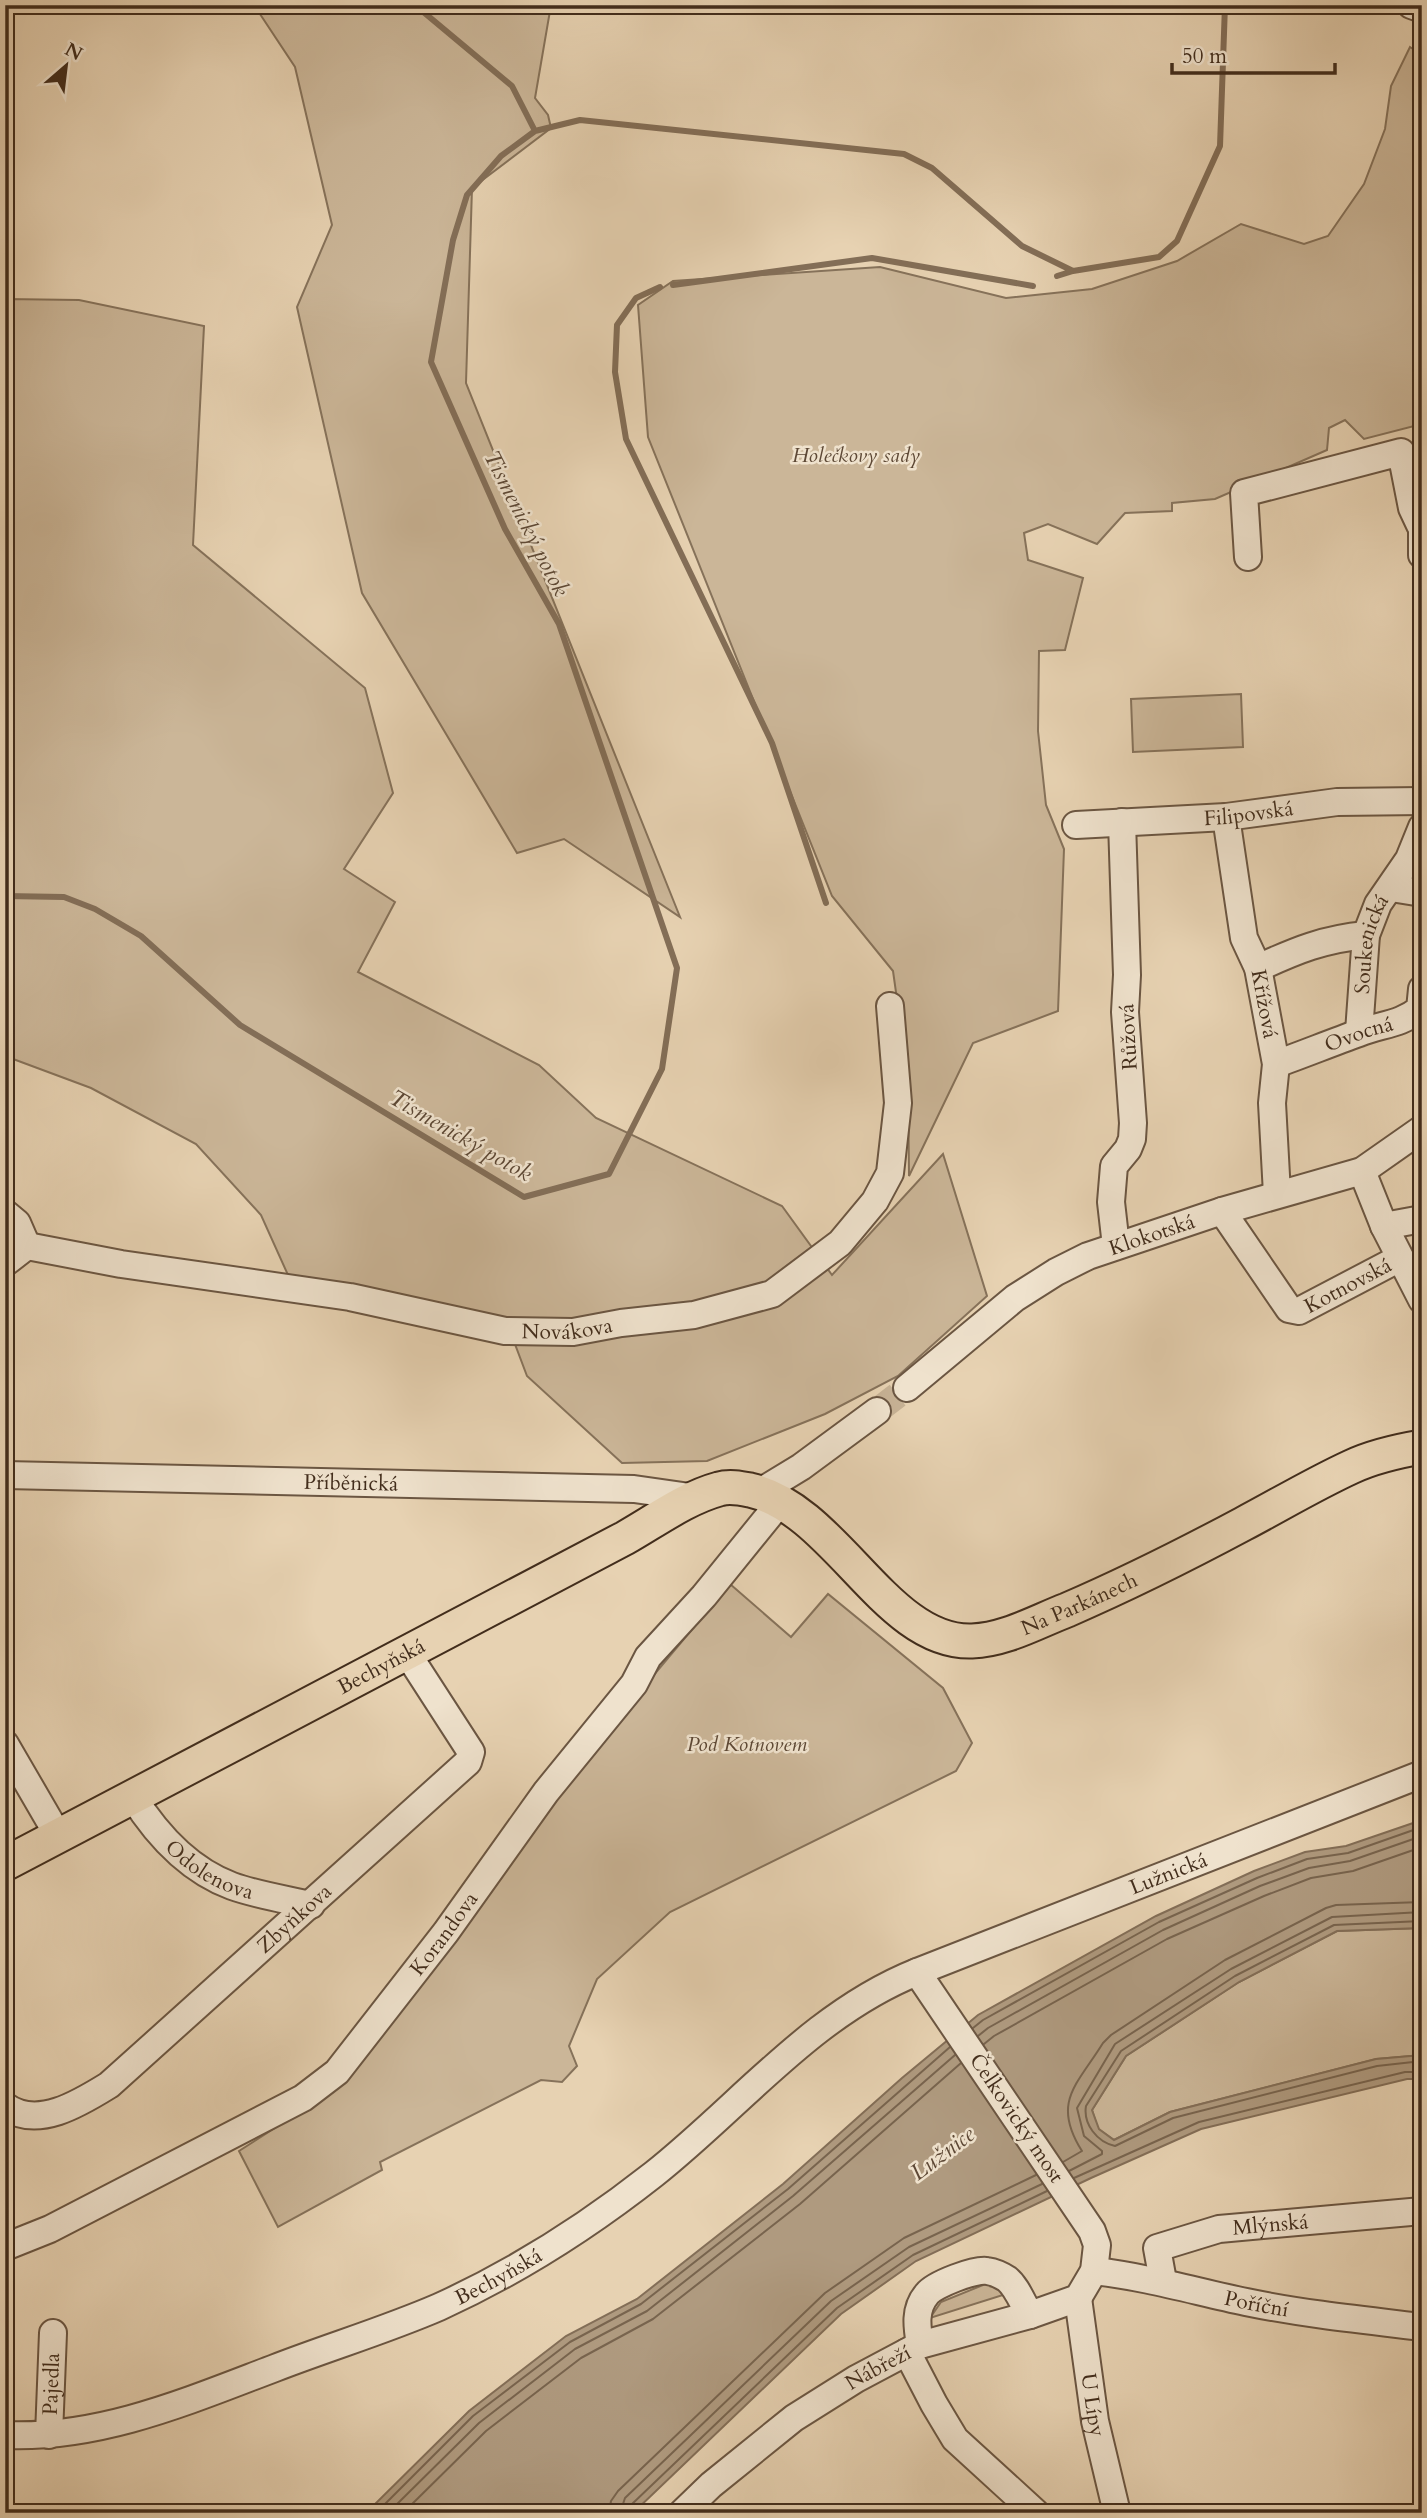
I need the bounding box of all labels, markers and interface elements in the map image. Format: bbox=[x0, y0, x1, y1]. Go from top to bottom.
north arrow bbox=[32, 32, 102, 102]
scale bar bbox=[1172, 32, 1334, 76]
text: N bbox=[60, 37, 87, 67]
text: 50 m bbox=[1182, 42, 1227, 71]
park label: Holečkovy sady bbox=[792, 441, 920, 470]
water label: Tismenický potok bbox=[476, 445, 577, 602]
street label: Filipovská bbox=[1203, 794, 1295, 833]
street label: Soukenická bbox=[1348, 888, 1396, 995]
street label: Křížová bbox=[1244, 967, 1285, 1041]
street label: Růžová bbox=[1112, 1003, 1145, 1071]
street label: Ovocná bbox=[1320, 1010, 1396, 1060]
water label: Tismenický potok bbox=[384, 1082, 538, 1189]
street label: Klokotská bbox=[1105, 1207, 1199, 1263]
street label: Kotnovská bbox=[1299, 1251, 1397, 1321]
street label: Novákova bbox=[521, 1311, 615, 1347]
street label: Příběnická bbox=[303, 1468, 399, 1499]
street label: Na Parkánech bbox=[1017, 1566, 1143, 1643]
street label: Bechyňská bbox=[332, 1632, 430, 1702]
park label: Pod Kotnovem bbox=[687, 1730, 807, 1759]
street label: Odolenova bbox=[158, 1833, 257, 1907]
street label: Lužnická bbox=[1125, 1846, 1212, 1902]
street label: Zbyňkova bbox=[251, 1877, 338, 1960]
street label: Korandova bbox=[403, 1886, 485, 1982]
street label: Čelkovický most bbox=[962, 2047, 1072, 2189]
water label: Lužnice bbox=[904, 2119, 981, 2188]
street label: Mlýnská bbox=[1231, 2207, 1309, 2243]
street label: Bechyňská bbox=[450, 2241, 548, 2312]
street label: Poříční bbox=[1221, 2284, 1291, 2325]
street label: Nábřeží bbox=[840, 2338, 916, 2397]
street label: Pajedla bbox=[36, 2352, 67, 2416]
street label: U Lípy bbox=[1074, 2372, 1112, 2440]

